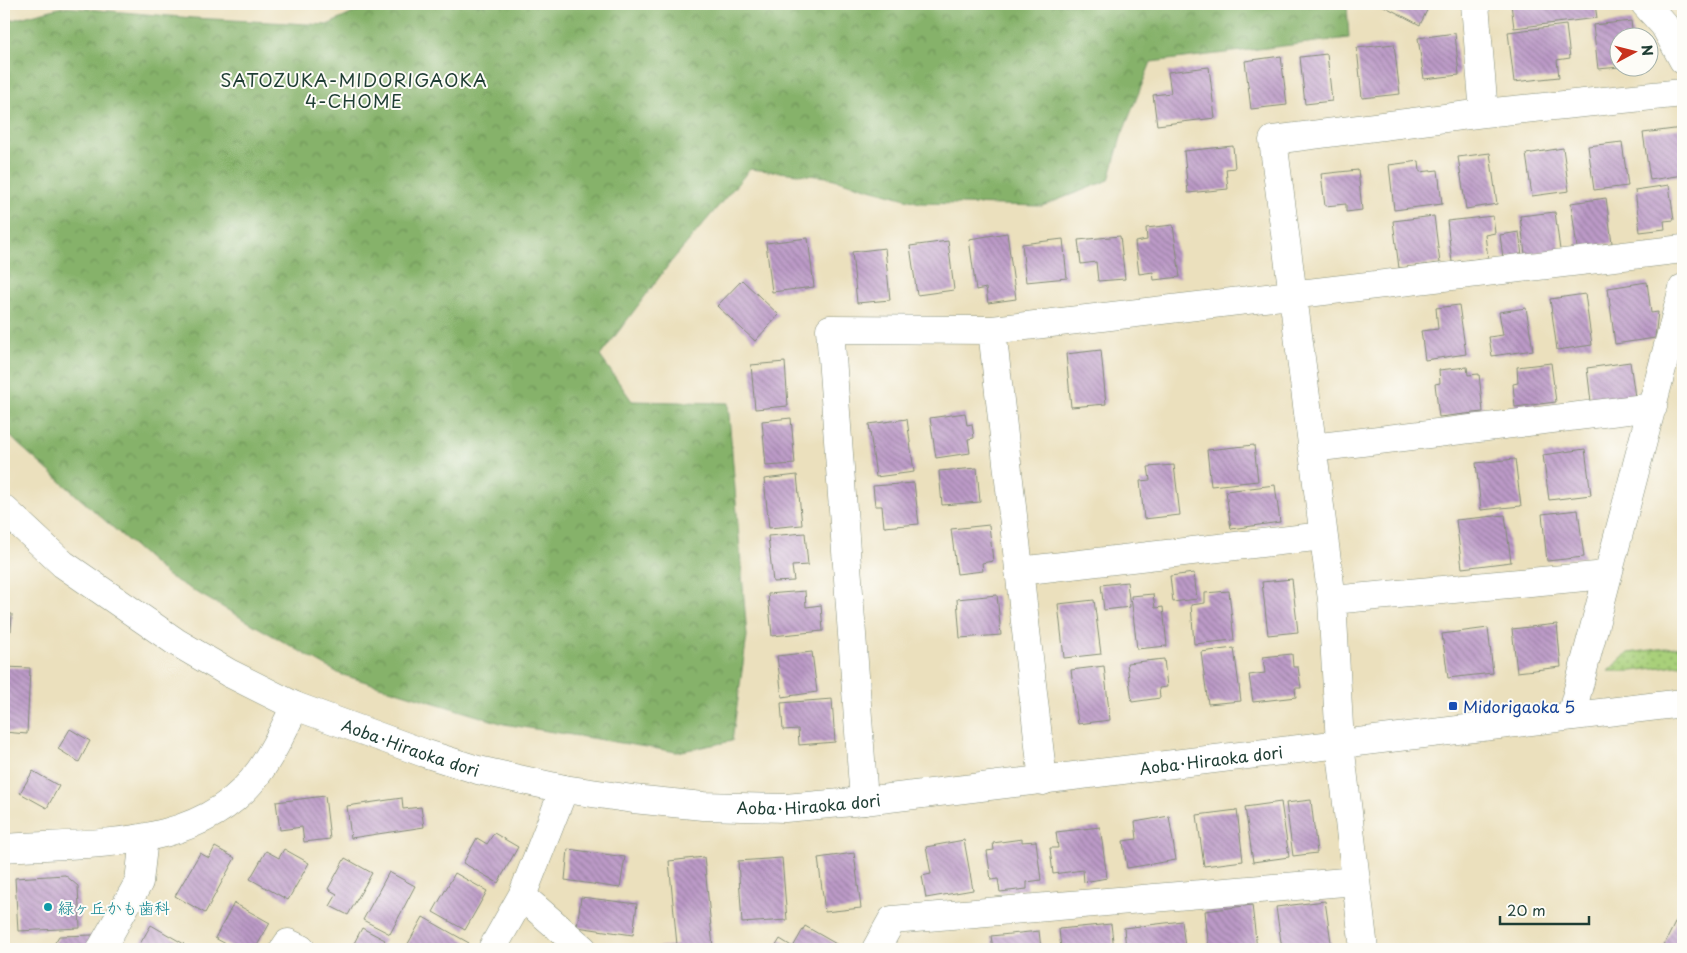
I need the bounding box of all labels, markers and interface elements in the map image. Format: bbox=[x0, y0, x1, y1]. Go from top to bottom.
north arrow bbox=[1610, 28, 1660, 78]
text: N bbox=[1636, 44, 1658, 57]
district label: SATOZUKA-MIDORIGAOKA 4-CHOME bbox=[220, 66, 488, 114]
place label: Midorigaoka 5 bbox=[1463, 694, 1575, 718]
marker: Midorigaoka 5 bbox=[1447, 700, 1459, 712]
street label: Aoba･Hiraoka dori bbox=[339, 712, 483, 782]
street label: Aoba･Hiraoka dori bbox=[1138, 739, 1284, 780]
street label: Aoba･Hiraoka dori bbox=[736, 787, 882, 820]
scale bar bbox=[1500, 893, 1588, 925]
place label: 緑ヶ丘かも歯科 bbox=[58, 895, 170, 919]
text: 20 m bbox=[1507, 898, 1546, 921]
marker: 緑ヶ丘かも歯科 bbox=[42, 901, 54, 913]

